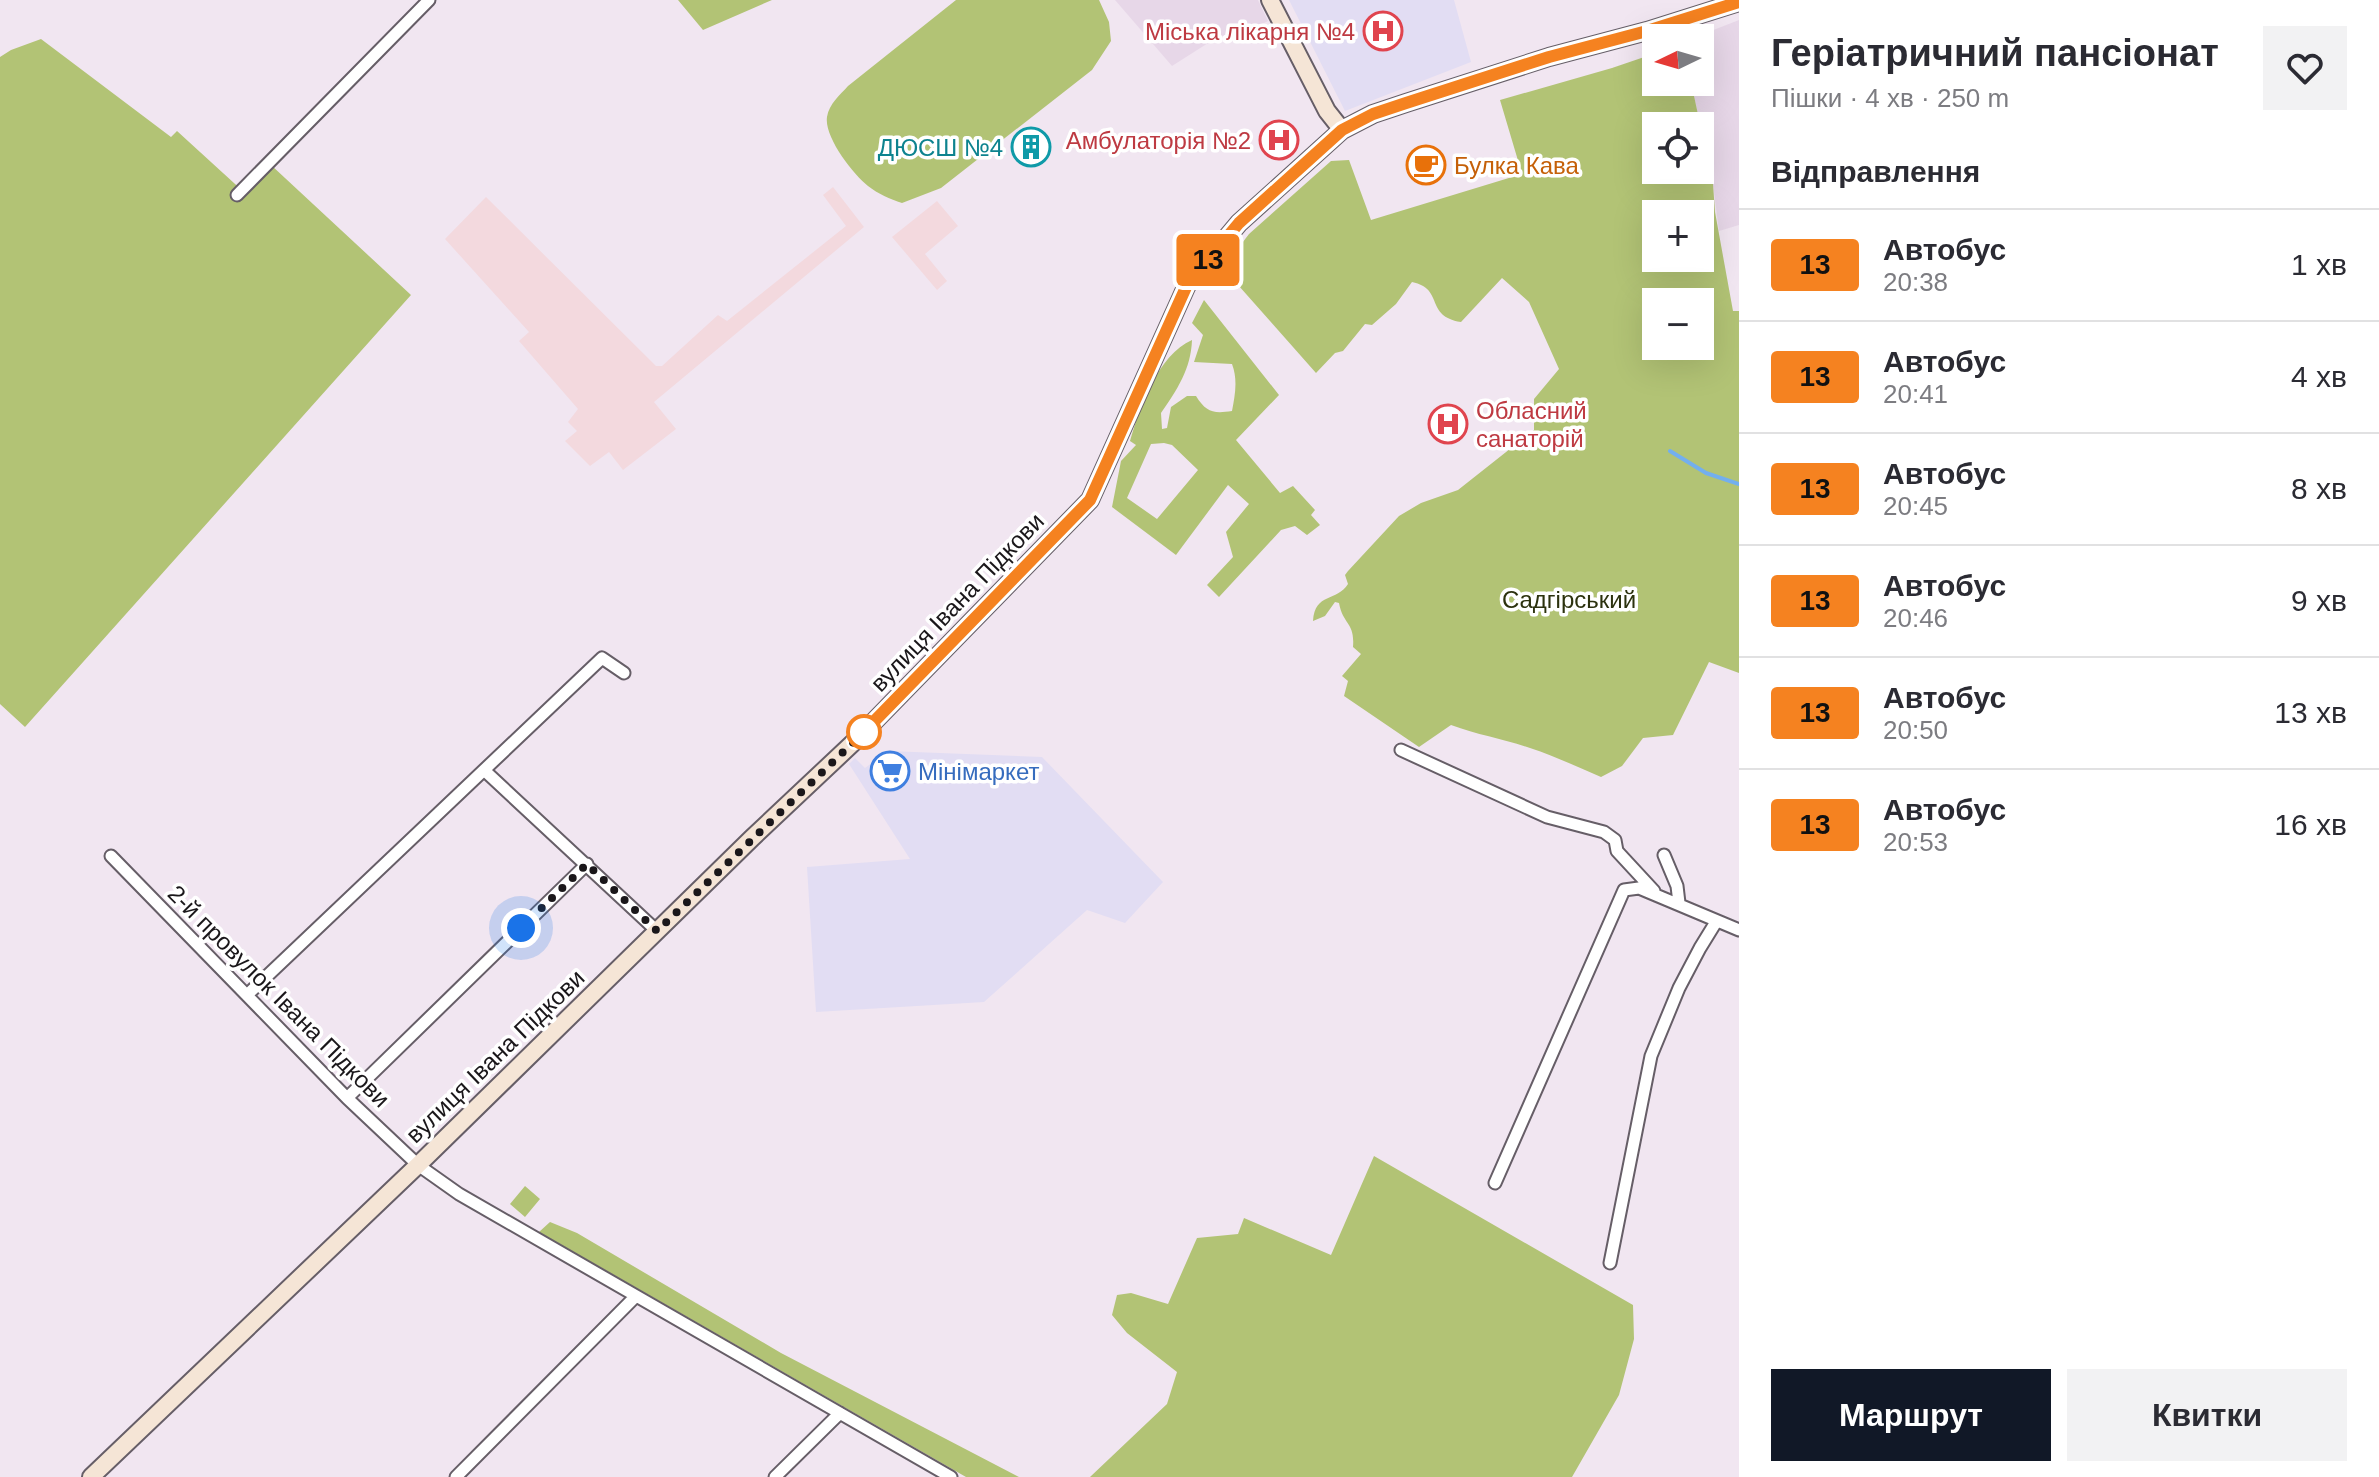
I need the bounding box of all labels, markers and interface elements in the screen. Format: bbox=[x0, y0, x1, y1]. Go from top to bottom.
hospital icon: Міська лікарня №4 bbox=[1362, 10, 1404, 52]
place label: Міська лікарня №4 bbox=[1145, 18, 1355, 45]
north arrow bbox=[1642, 24, 1714, 96]
map controls bbox=[1642, 24, 1714, 360]
button: heart bbox=[2263, 26, 2347, 110]
text: Геріатричний пансіонат bbox=[1771, 32, 2219, 74]
text: Пішки · 4 хв · 250 m bbox=[1771, 83, 2009, 113]
button: locate bbox=[1642, 112, 1714, 184]
hospital icon: Амбулаторія №2 bbox=[1258, 119, 1300, 161]
building icon: ДЮСШ №4 bbox=[1010, 126, 1052, 168]
place label: Амбулаторія №2 bbox=[1066, 127, 1251, 154]
place label: ДЮСШ №4 bbox=[878, 134, 1003, 161]
cafe icon: Булка Кава bbox=[1405, 144, 1447, 186]
place label: Булка Кава bbox=[1454, 152, 1580, 179]
text: Відправлення bbox=[1771, 155, 1980, 188]
button: + bbox=[1642, 200, 1714, 272]
text: Автобус bbox=[1883, 233, 2006, 266]
line badge: 13 bbox=[1172, 234, 1244, 286]
text: 13 bbox=[1192, 244, 1224, 275]
text: 1 хв bbox=[2291, 248, 2347, 281]
text: 13 bbox=[1799, 249, 1831, 280]
text: 20:38 bbox=[1883, 267, 1948, 297]
button: − bbox=[1642, 288, 1714, 360]
text: Автобус bbox=[1883, 345, 2006, 378]
text: 4 хв bbox=[2291, 360, 2347, 393]
text: 13 bbox=[1799, 361, 1831, 392]
text: 20:41 bbox=[1883, 379, 1948, 409]
place label: Обласний санаторій bbox=[1476, 397, 1587, 452]
hospital icon: Обласний санаторій bbox=[1427, 403, 1469, 445]
text: Автобус bbox=[1883, 457, 2006, 490]
text: 8 хв bbox=[2291, 472, 2347, 505]
text: 13 bbox=[1799, 473, 1831, 504]
text: 20:45 bbox=[1883, 491, 1948, 521]
street label: вулиця Івана Підкови bbox=[865, 507, 1049, 697]
text: Автобус bbox=[1883, 569, 2006, 602]
text: 9 хв bbox=[2291, 584, 2347, 617]
text: 13 bbox=[1799, 585, 1831, 616]
park label: Садгірський bbox=[1502, 586, 1636, 613]
text: 20:46 bbox=[1883, 603, 1948, 633]
text: Автобус bbox=[1883, 681, 2006, 714]
text: 13 хв bbox=[2274, 696, 2347, 729]
text: 13 bbox=[1799, 697, 1831, 728]
unlabelled marker bbox=[847, 715, 881, 749]
text: 20:50 bbox=[1883, 715, 1948, 745]
supermarket icon: Мінімаркет bbox=[869, 750, 911, 792]
place label: Мінімаркет bbox=[918, 758, 1039, 785]
text: Автобус bbox=[1883, 793, 2006, 826]
text: 16 хв bbox=[2274, 808, 2347, 841]
text: 13 bbox=[1799, 809, 1831, 840]
text: 20:53 bbox=[1883, 827, 1948, 857]
street label: 2-й провулок Івана Підкови bbox=[163, 880, 395, 1112]
your location bbox=[501, 908, 541, 948]
street label: вулиця Івана Підкови bbox=[400, 964, 590, 1148]
button: Маршрут bbox=[1771, 1369, 2051, 1461]
button: Квитки bbox=[2067, 1369, 2347, 1461]

